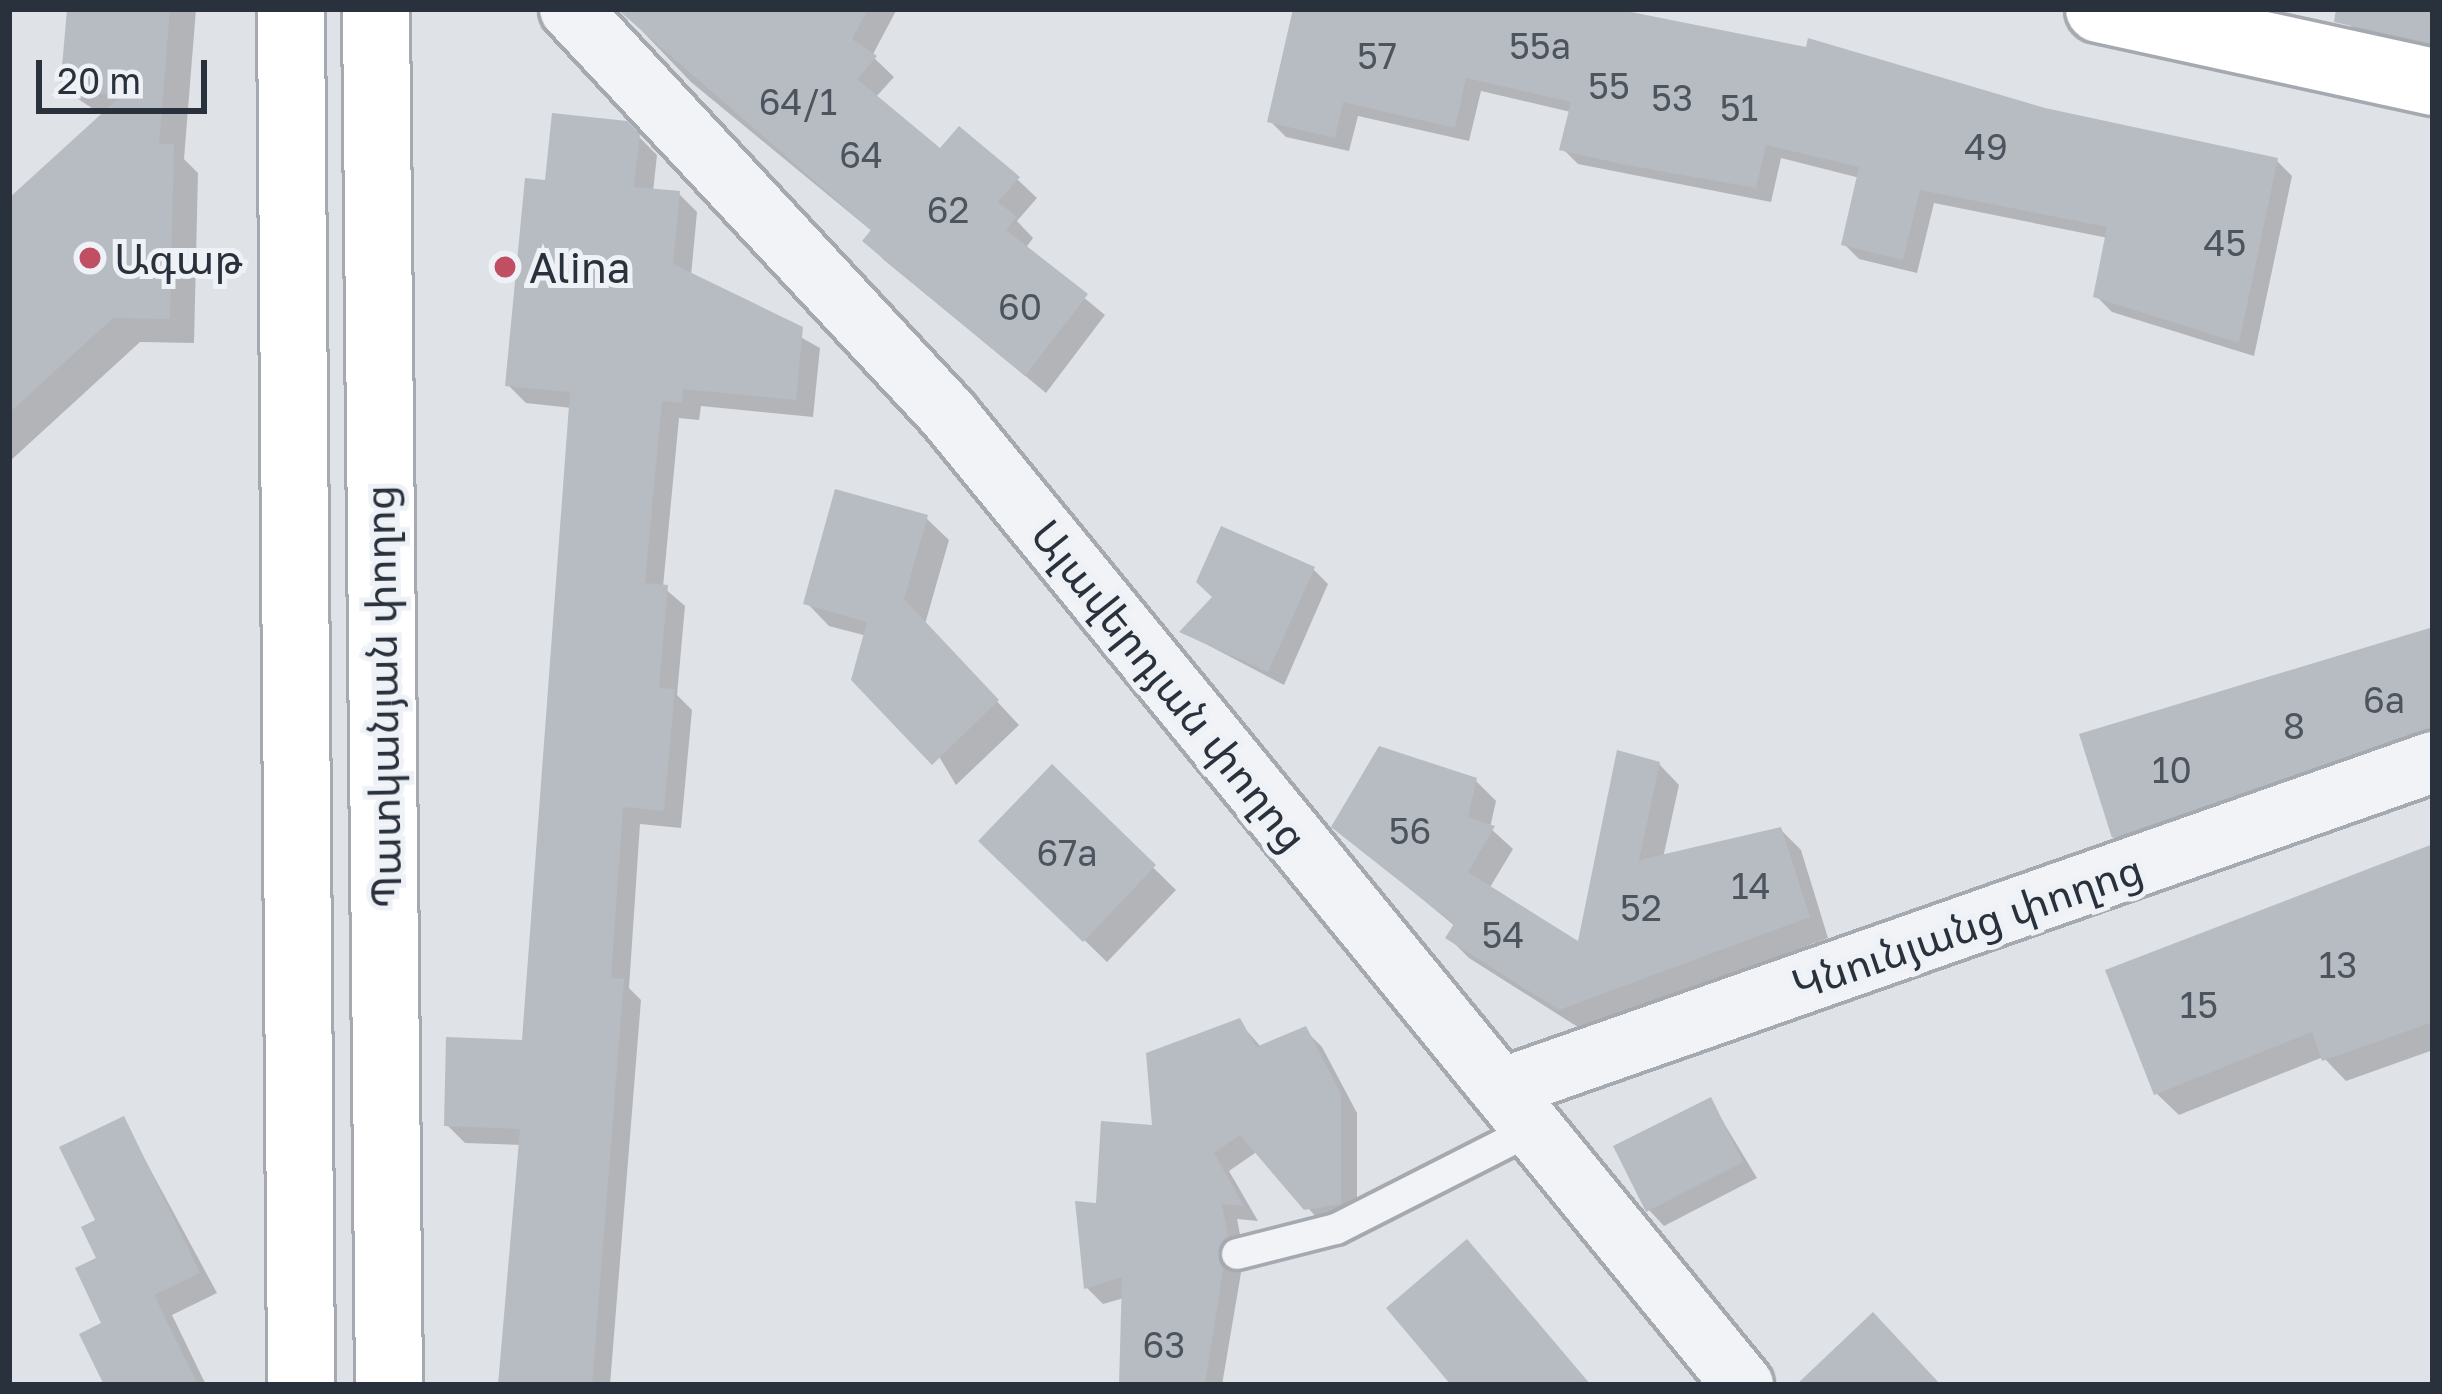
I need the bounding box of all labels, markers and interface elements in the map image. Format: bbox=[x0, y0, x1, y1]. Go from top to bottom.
house number: 55a bbox=[1509, 24, 1571, 68]
house number: 57 bbox=[1357, 34, 1397, 78]
scale bar bbox=[42, 36, 213, 110]
text: 20 m bbox=[57, 59, 141, 102]
house number: 55 bbox=[1588, 64, 1630, 108]
house number: 53 bbox=[1651, 76, 1693, 120]
house number: 64/1 bbox=[759, 80, 837, 124]
house number: 51 bbox=[1720, 86, 1758, 130]
house number: 49 bbox=[1964, 125, 2008, 169]
house number: 64 bbox=[839, 133, 883, 177]
house number: 62 bbox=[927, 188, 969, 232]
house number: 45 bbox=[2204, 221, 2246, 265]
place label: Ագաթ bbox=[114, 233, 242, 283]
place label: Alina bbox=[529, 242, 631, 292]
marker: Ագաթ bbox=[77, 245, 103, 271]
marker: Alina bbox=[492, 254, 518, 280]
house number: 60 bbox=[998, 285, 1042, 329]
street label: Պատկանյան փողոց bbox=[353, 485, 411, 909]
street label: Ալավերդյան փողոց bbox=[1021, 510, 1319, 860]
house number: 6a bbox=[2363, 678, 2405, 722]
house number: 8 bbox=[2283, 704, 2305, 748]
house number: 10 bbox=[2152, 748, 2192, 792]
house number: 56 bbox=[1389, 809, 1431, 853]
house number: 67a bbox=[1036, 831, 1098, 875]
street label: Կնունյանց փողոց bbox=[1785, 842, 2149, 1010]
house number: 14 bbox=[1731, 864, 1771, 908]
house number: 52 bbox=[1620, 886, 1662, 930]
house number: 54 bbox=[1482, 913, 1524, 957]
house number: 13 bbox=[2319, 943, 2357, 987]
house number: 15 bbox=[2180, 983, 2218, 1027]
house number: 63 bbox=[1143, 1323, 1185, 1367]

